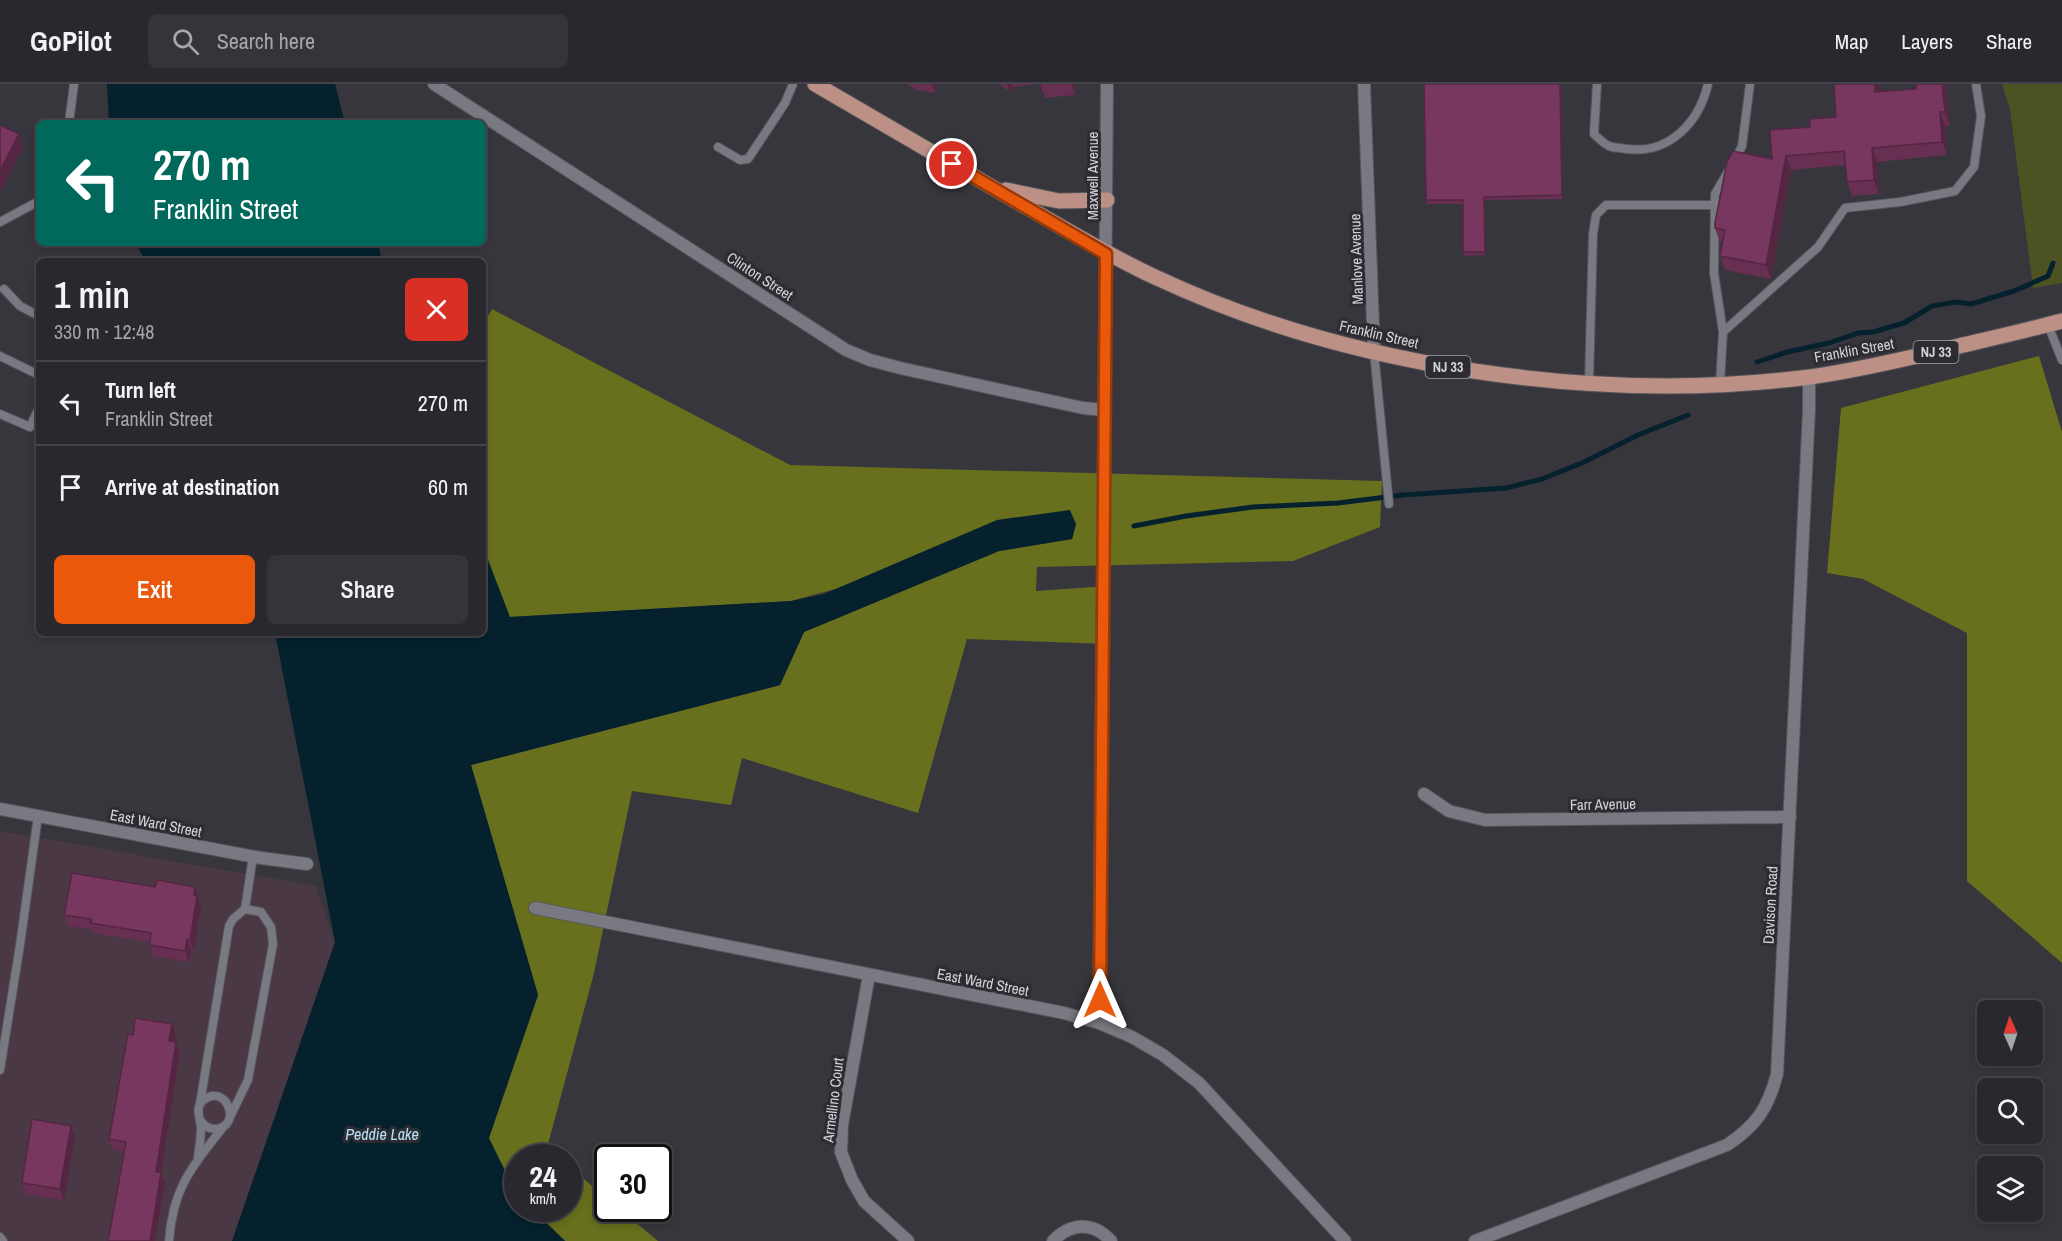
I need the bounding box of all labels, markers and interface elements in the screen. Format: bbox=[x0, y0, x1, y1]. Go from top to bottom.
search box bbox=[148, 14, 568, 68]
text: GoPilot bbox=[30, 22, 112, 60]
icon: search bbox=[169, 25, 202, 58]
text: Search here bbox=[217, 26, 315, 56]
text: Map bbox=[1835, 27, 1868, 56]
text: Layers bbox=[1901, 27, 1953, 56]
text: Share bbox=[1986, 27, 2032, 56]
street label: Maxwell Avenue bbox=[1082, 132, 1103, 220]
text: 270 m bbox=[153, 137, 251, 193]
pin bbox=[926, 138, 977, 189]
icon: left bbox=[54, 144, 132, 222]
icon: arrive bbox=[935, 147, 968, 180]
text: Franklin Street bbox=[153, 191, 298, 227]
street label: Manlove Avenue bbox=[1344, 213, 1368, 305]
street label: Clinton Street bbox=[723, 247, 798, 306]
text: 1 min bbox=[54, 271, 130, 319]
button: close bbox=[405, 278, 468, 341]
street label: Franklin Street bbox=[1337, 315, 1421, 353]
text: 330 m · 12:48 bbox=[54, 318, 154, 345]
street label: Franklin Street bbox=[1812, 333, 1896, 367]
road number: NJ 33 bbox=[1914, 341, 1958, 363]
road number: NJ 33 bbox=[1426, 356, 1470, 378]
text: Turn left bbox=[105, 375, 176, 405]
icon: left bbox=[54, 387, 87, 420]
text: 270 m bbox=[418, 388, 468, 418]
text: Franklin Street bbox=[105, 405, 213, 432]
icon: arrive bbox=[54, 471, 87, 504]
text: Arrive at destination bbox=[105, 472, 279, 502]
text: 60 m bbox=[428, 472, 468, 502]
button: Exit bbox=[54, 555, 255, 624]
button: Share bbox=[267, 555, 468, 624]
street label: Farr Avenue bbox=[1570, 793, 1636, 815]
street label: East Ward Street bbox=[108, 804, 204, 842]
street label: Davison Road bbox=[1757, 866, 1783, 944]
street label: East Ward Street bbox=[935, 963, 1031, 1001]
position arrow bbox=[1068, 968, 1132, 1032]
north arrow bbox=[1977, 1000, 2043, 1066]
map controls bbox=[1977, 1000, 2043, 1222]
street label: Armellino Court bbox=[817, 1056, 849, 1145]
button: search bbox=[1977, 1078, 2043, 1144]
water label: Peddie Lake bbox=[345, 1123, 419, 1145]
speed limit sign: 30 bbox=[594, 1144, 672, 1222]
text: 24 bbox=[529, 1156, 557, 1196]
button: layers bbox=[1977, 1156, 2043, 1222]
text: km/h bbox=[530, 1188, 556, 1209]

